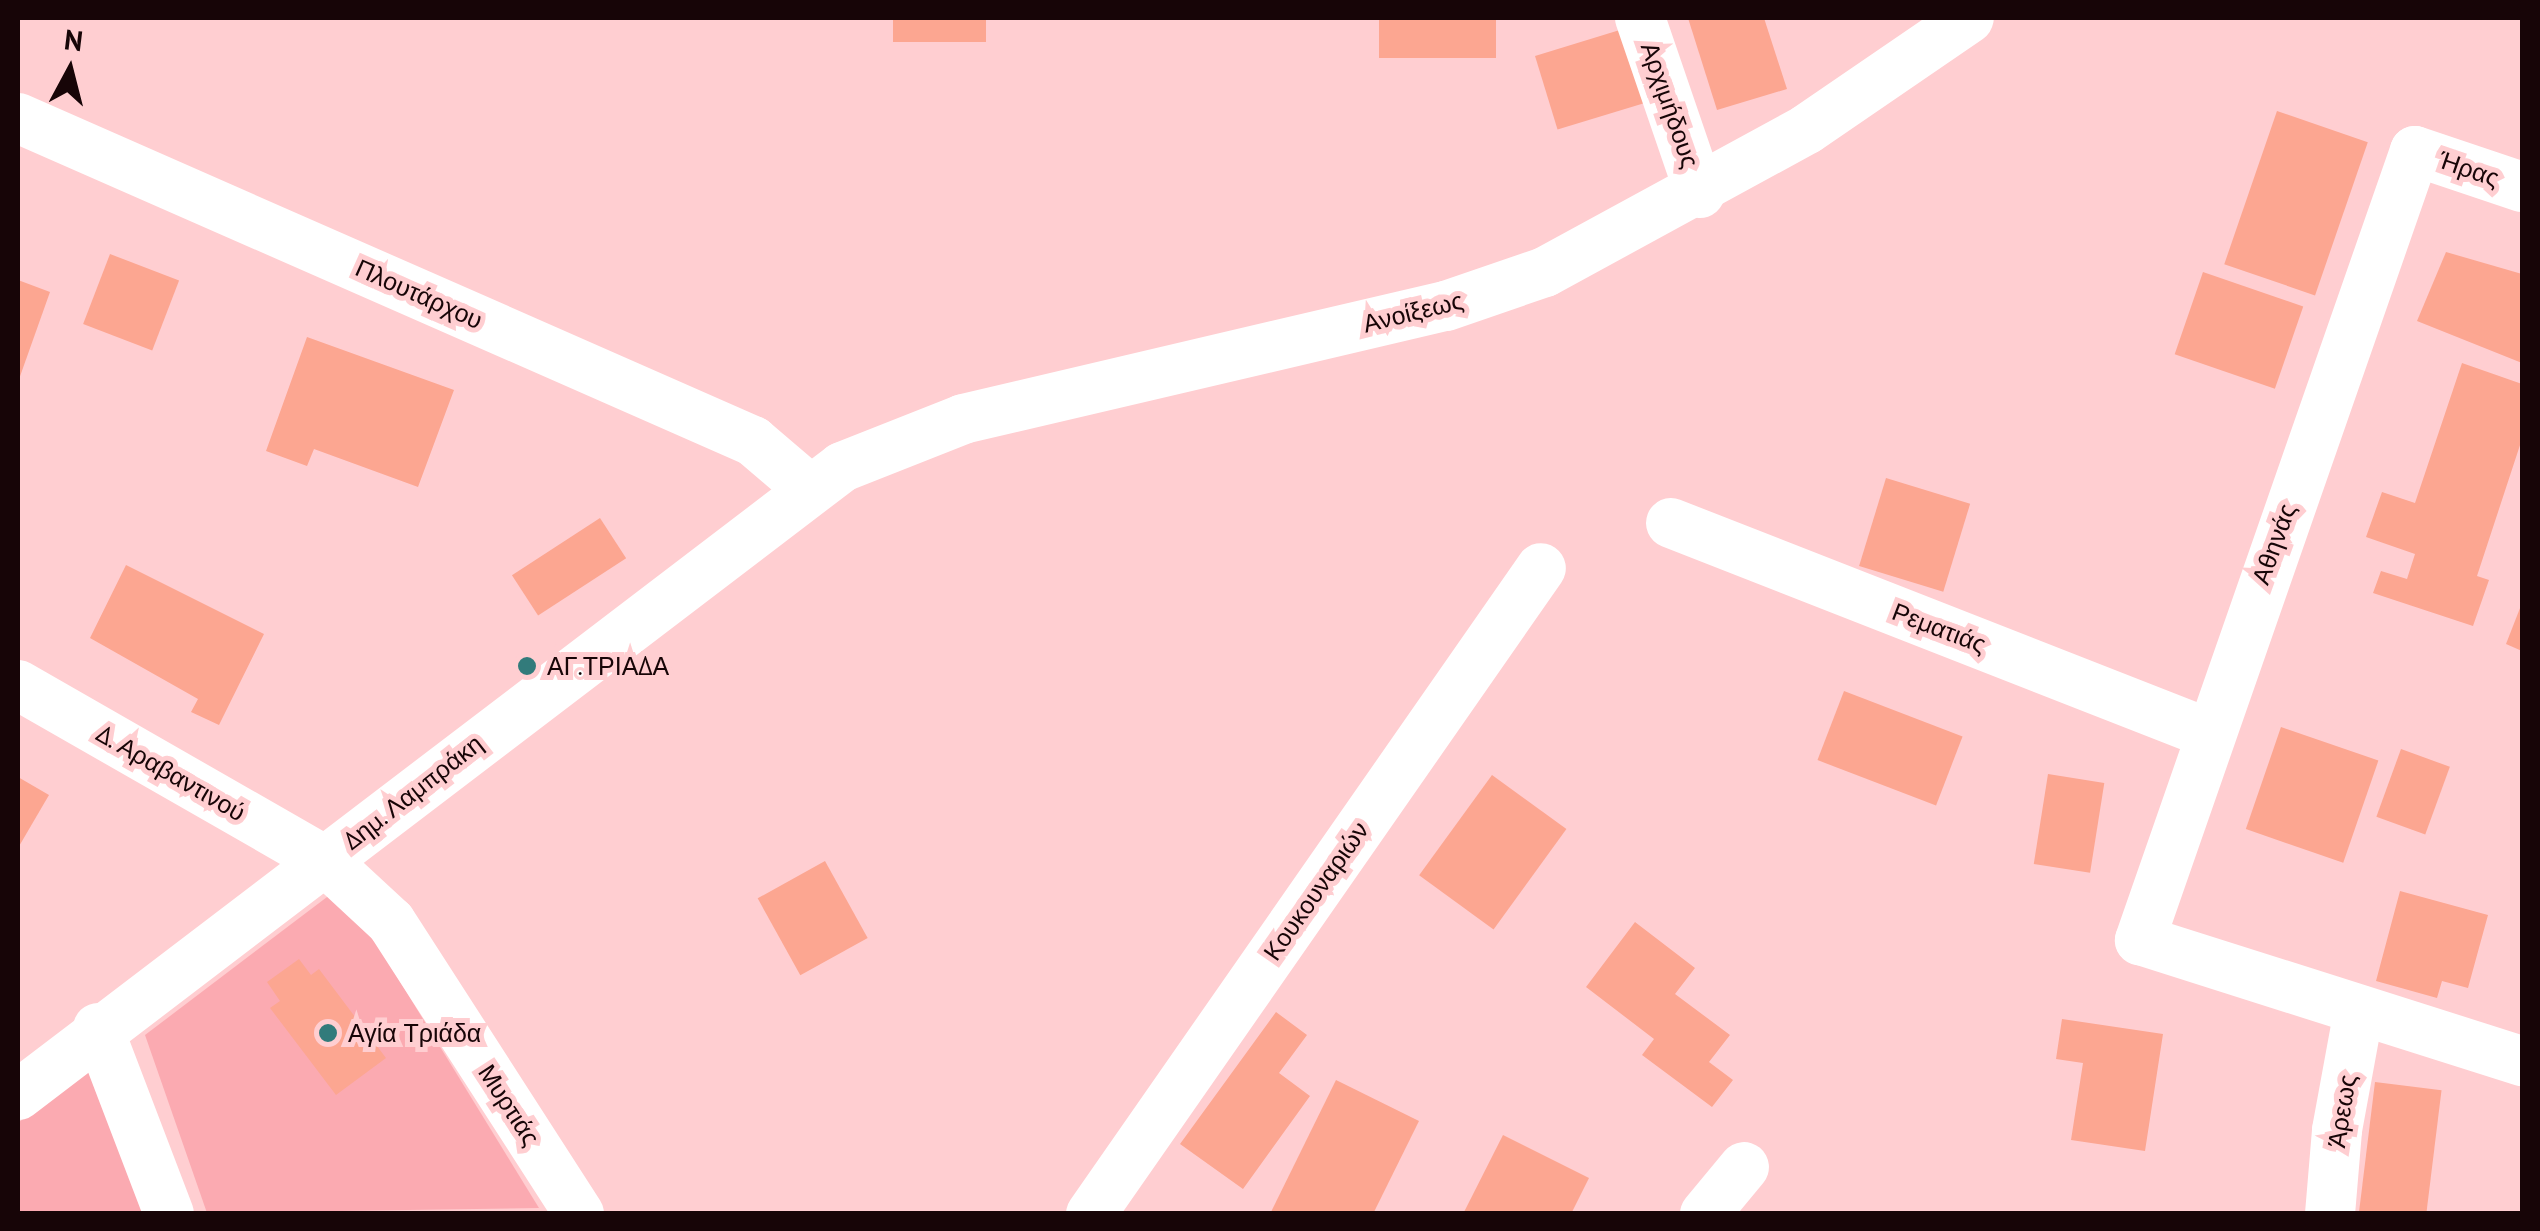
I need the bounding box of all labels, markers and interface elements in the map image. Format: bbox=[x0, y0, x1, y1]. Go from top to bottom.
north arrow bbox=[20, 20, 120, 120]
text: N bbox=[62, 20, 85, 59]
street label: Αρχιμήδους bbox=[1635, 38, 1705, 172]
street label: Ήρας bbox=[2435, 145, 2503, 193]
street label: Πλουτάρχου bbox=[351, 253, 487, 335]
street label: Ανοίξεως bbox=[1360, 285, 1466, 339]
street label: Αθηνάς bbox=[2246, 500, 2302, 588]
street label: Ρεματιάς bbox=[1888, 596, 1990, 660]
place label: ΑΓ.ΤΡΙΑΔΑ bbox=[547, 651, 669, 681]
marker: ΑΓ.ΤΡΙΑΔΑ bbox=[516, 655, 538, 677]
street label: Δ. Αραβαντινού bbox=[91, 718, 251, 828]
street label: Δημ. Λαμπράκη bbox=[337, 728, 489, 856]
street label: Κουκουναριών bbox=[1257, 816, 1375, 966]
place label: Αγία Τριάδα bbox=[348, 1018, 481, 1048]
marker: Αγία Τριάδα bbox=[317, 1022, 339, 1044]
street label: Μυρτιάς bbox=[472, 1059, 546, 1151]
street label: Άρεως bbox=[2321, 1072, 2363, 1150]

